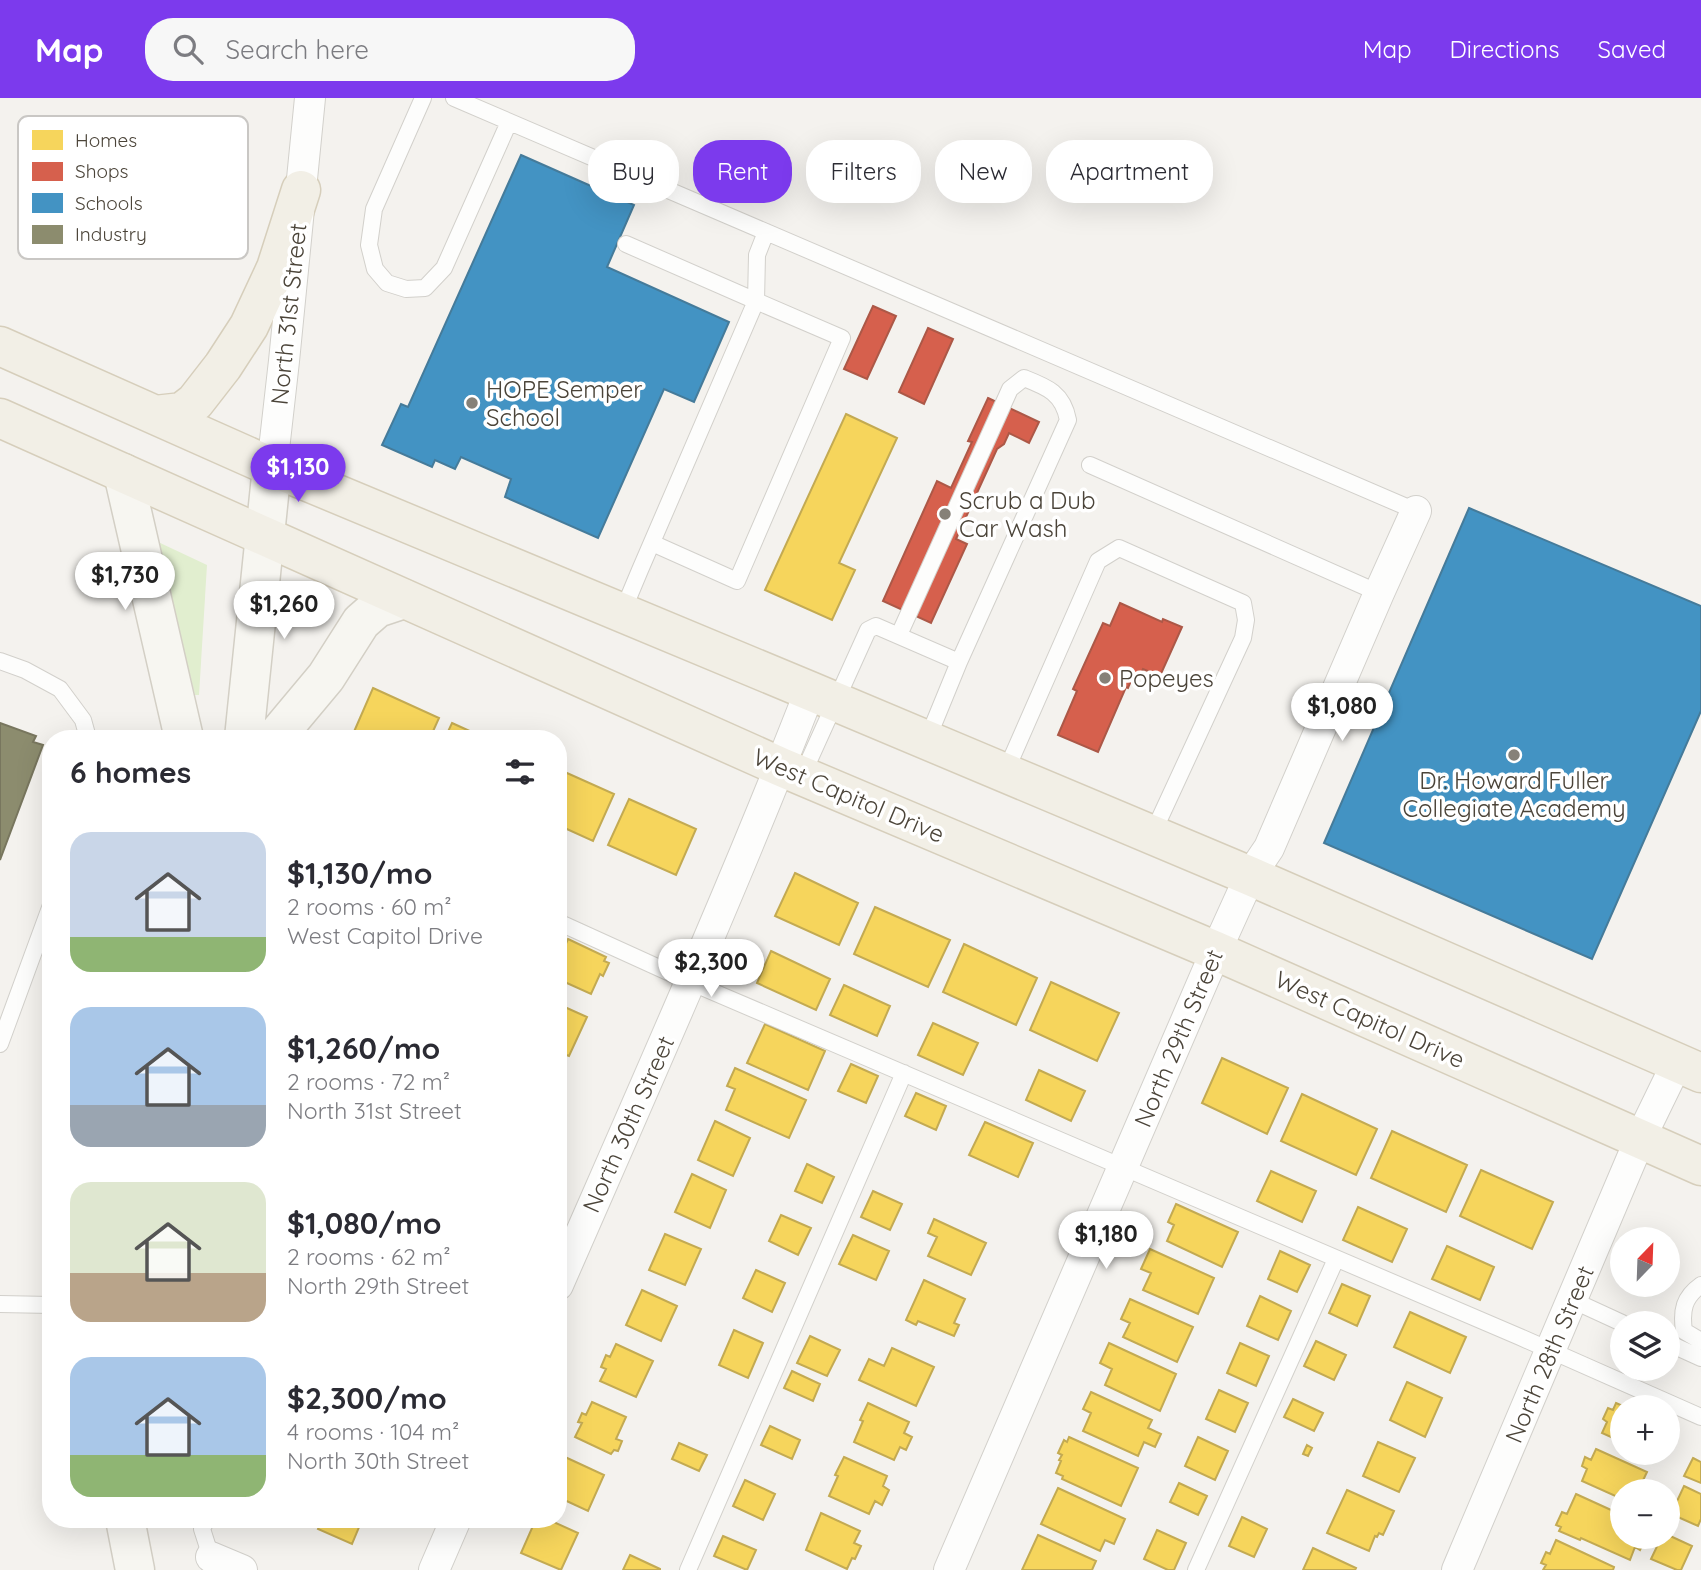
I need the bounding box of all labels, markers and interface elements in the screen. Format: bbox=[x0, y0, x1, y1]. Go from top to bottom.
search box bbox=[145, 18, 635, 81]
text: Map bbox=[35, 29, 103, 70]
icon: search bbox=[169, 30, 207, 68]
text: Search here bbox=[225, 33, 369, 66]
text: Map bbox=[1363, 34, 1412, 64]
text: Directions bbox=[1450, 34, 1560, 64]
text: Saved bbox=[1598, 34, 1666, 64]
legend bbox=[18, 116, 248, 259]
text: Homes bbox=[75, 128, 137, 152]
chip: Buy bbox=[588, 140, 679, 203]
chip: Rent bbox=[693, 140, 792, 203]
chip: Filters bbox=[806, 140, 921, 203]
chip: New bbox=[935, 140, 1032, 203]
chip: Apartment bbox=[1046, 140, 1213, 203]
text: Shops bbox=[75, 159, 128, 183]
text: Schools bbox=[75, 191, 143, 215]
text: Industry bbox=[75, 222, 147, 246]
street label: North 31st Street bbox=[264, 222, 312, 406]
place label: HOPE Semper School bbox=[486, 374, 642, 432]
marker: HOPE Semper School bbox=[464, 395, 480, 411]
pin: $1,130 bbox=[241, 444, 355, 504]
text: $1,130 bbox=[267, 452, 329, 481]
place label: Scrub a Dub Car Wash bbox=[959, 485, 1095, 543]
marker: Scrub a Dub Car Wash bbox=[937, 506, 953, 522]
pin: $1,730 bbox=[68, 552, 182, 612]
text: $1,730 bbox=[91, 560, 159, 589]
pin: $1,260 bbox=[227, 582, 341, 641]
text: $1,260 bbox=[250, 589, 318, 618]
place label: Popeyes bbox=[1119, 663, 1214, 693]
marker: Popeyes bbox=[1097, 670, 1113, 686]
pin: $1,080 bbox=[1285, 684, 1399, 743]
text: $1,080 bbox=[1307, 691, 1377, 720]
street label: West Capitol Drive bbox=[749, 741, 949, 849]
marker: Dr. Howard Fuller Collegiate Academy bbox=[1506, 747, 1522, 763]
text: 6 homes bbox=[70, 753, 191, 791]
icon: filters bbox=[501, 753, 539, 791]
place label: Dr. Howard Fuller Collegiate Academy bbox=[1402, 765, 1626, 823]
text: $1,130/mo bbox=[287, 854, 432, 892]
icon: home bbox=[126, 860, 210, 944]
text: 2 rooms · 60 m² bbox=[287, 892, 452, 921]
text: West Capitol Drive bbox=[287, 921, 483, 950]
pin: $2,300 bbox=[654, 940, 768, 999]
street label: North 29th Street bbox=[1127, 945, 1229, 1131]
text: $2,300 bbox=[674, 947, 748, 976]
street label: West Capitol Drive bbox=[1270, 964, 1470, 1074]
text: $1,260/mo bbox=[287, 1029, 440, 1067]
street label: North 30th Street bbox=[576, 1031, 680, 1217]
icon: home bbox=[126, 1035, 210, 1119]
text: 2 rooms · 72 m² bbox=[287, 1067, 450, 1096]
text: North 31st Street bbox=[287, 1096, 462, 1125]
text: $1,080/mo bbox=[287, 1204, 442, 1242]
icon: home bbox=[126, 1210, 210, 1294]
pin: $1,180 bbox=[1049, 1212, 1163, 1271]
text: $1,180 bbox=[1074, 1219, 1138, 1248]
north arrow bbox=[1610, 1227, 1680, 1297]
map controls bbox=[1610, 1227, 1680, 1549]
text: 2 rooms · 62 m² bbox=[287, 1242, 451, 1271]
street label: North 28th Street bbox=[1498, 1261, 1600, 1447]
text: North 29th Street bbox=[287, 1271, 469, 1300]
button: layers bbox=[1610, 1311, 1680, 1381]
text: $2,300/mo bbox=[287, 1379, 447, 1417]
icon: home bbox=[126, 1385, 210, 1469]
button: + bbox=[1610, 1395, 1680, 1465]
text: 4 rooms · 104 m² bbox=[287, 1417, 459, 1446]
text: North 30th Street bbox=[287, 1446, 469, 1475]
button: − bbox=[1610, 1479, 1680, 1549]

